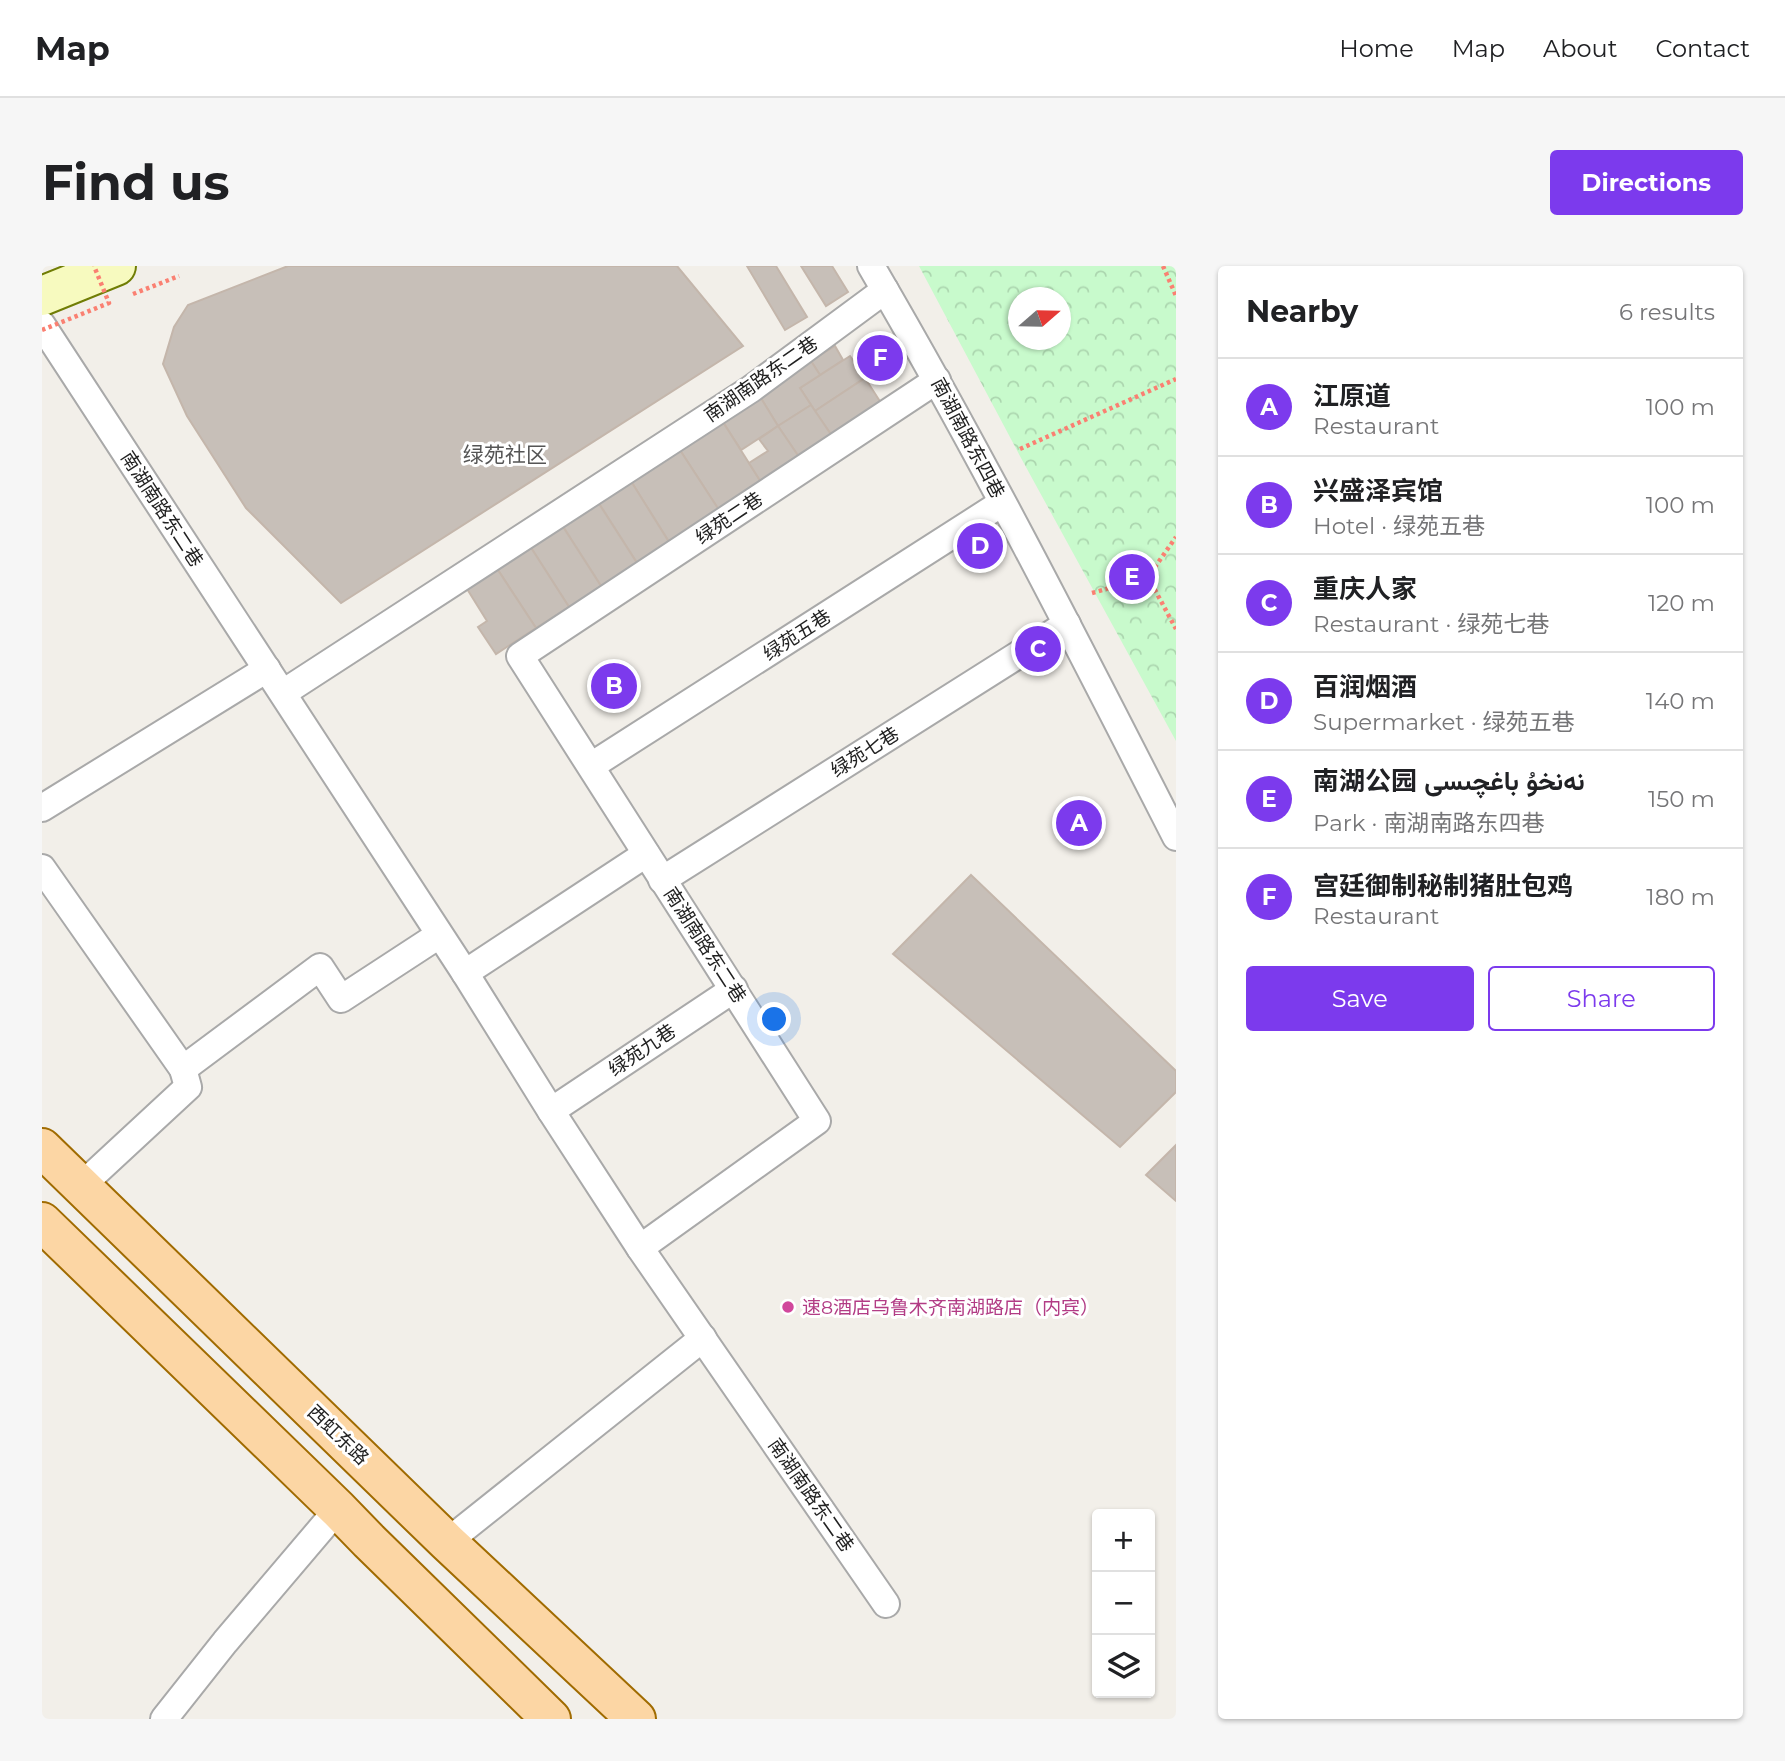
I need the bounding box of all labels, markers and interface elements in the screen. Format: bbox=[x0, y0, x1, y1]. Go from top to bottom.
text: Map bbox=[35, 28, 110, 68]
text: Home bbox=[1339, 34, 1414, 63]
text: Map bbox=[1452, 34, 1505, 63]
text: About bbox=[1543, 34, 1617, 63]
text: Contact bbox=[1655, 34, 1750, 63]
button: Directions bbox=[1550, 150, 1743, 215]
text: Find us bbox=[42, 153, 230, 212]
north arrow bbox=[1008, 287, 1071, 350]
text: Nearby bbox=[1246, 293, 1358, 330]
text: 6 results bbox=[1619, 298, 1715, 326]
street label: 南湖南路东二巷 bbox=[700, 331, 822, 427]
pin: F bbox=[857, 332, 903, 384]
street label: 南湖南路东四巷 bbox=[927, 374, 1009, 502]
text: 江原道 bbox=[1313, 380, 1391, 412]
text: A bbox=[1260, 393, 1278, 421]
text: 100 m bbox=[1646, 393, 1715, 421]
text: Restaurant bbox=[1313, 412, 1439, 440]
district label: 绿苑社区 bbox=[463, 442, 547, 467]
street label: 南湖南路东二巷 bbox=[116, 447, 208, 571]
text: 兴盛泽宾馆 bbox=[1313, 475, 1443, 507]
street label: 绿苑二巷 bbox=[691, 487, 767, 549]
text: B bbox=[1260, 491, 1278, 519]
text: 100 m bbox=[1646, 491, 1715, 519]
text: Hotel · 绿苑五巷 bbox=[1313, 512, 1485, 540]
pin: D bbox=[957, 520, 1003, 572]
pin: E bbox=[1109, 551, 1155, 603]
text: 重庆人家 bbox=[1313, 573, 1417, 605]
text: C bbox=[1261, 589, 1277, 617]
text: 120 m bbox=[1648, 589, 1715, 617]
street label: 绿苑五巷 bbox=[759, 605, 835, 665]
text: Restaurant · 绿苑七巷 bbox=[1313, 610, 1549, 638]
pin: C bbox=[1015, 623, 1061, 675]
pin: B bbox=[591, 660, 637, 712]
text: 百润烟酒 bbox=[1313, 671, 1417, 703]
text: D bbox=[1260, 687, 1279, 715]
text: 140 m bbox=[1646, 687, 1715, 715]
text: Supermarket · 绿苑五巷 bbox=[1313, 708, 1575, 736]
street label: 绿苑七巷 bbox=[827, 722, 903, 782]
text: 南湖公园 نەنخۇ باغچىسى bbox=[1313, 765, 1585, 797]
text: E bbox=[1261, 785, 1277, 813]
text: 150 m bbox=[1648, 785, 1715, 813]
pin: A bbox=[1056, 797, 1102, 849]
text: Park · 南湖南路东四巷 bbox=[1313, 809, 1544, 837]
text: 宫廷御制秘制猪肚包鸡 bbox=[1313, 870, 1573, 902]
street label: 南湖南路东二巷 bbox=[659, 883, 751, 1007]
text: F bbox=[1262, 883, 1276, 911]
text: 180 m bbox=[1646, 883, 1715, 911]
text: Restaurant bbox=[1313, 902, 1439, 930]
button: Save bbox=[1246, 966, 1474, 1031]
button: Share bbox=[1488, 966, 1715, 1031]
your location bbox=[757, 1002, 791, 1036]
street label: 绿苑九巷 bbox=[604, 1019, 680, 1081]
place label: 速8酒店乌鲁木齐南湖路店（内宾） bbox=[802, 1296, 1099, 1319]
marker: 速8酒店乌鲁木齐南湖路店（内宾） bbox=[780, 1299, 796, 1315]
street label: 西虹东路 bbox=[303, 1400, 373, 1470]
street label: 南湖南路东二巷 bbox=[763, 1434, 859, 1556]
map controls bbox=[1092, 1509, 1155, 1698]
button: + bbox=[1092, 1509, 1155, 1572]
button: − bbox=[1092, 1572, 1155, 1635]
button: layers bbox=[1092, 1635, 1155, 1698]

